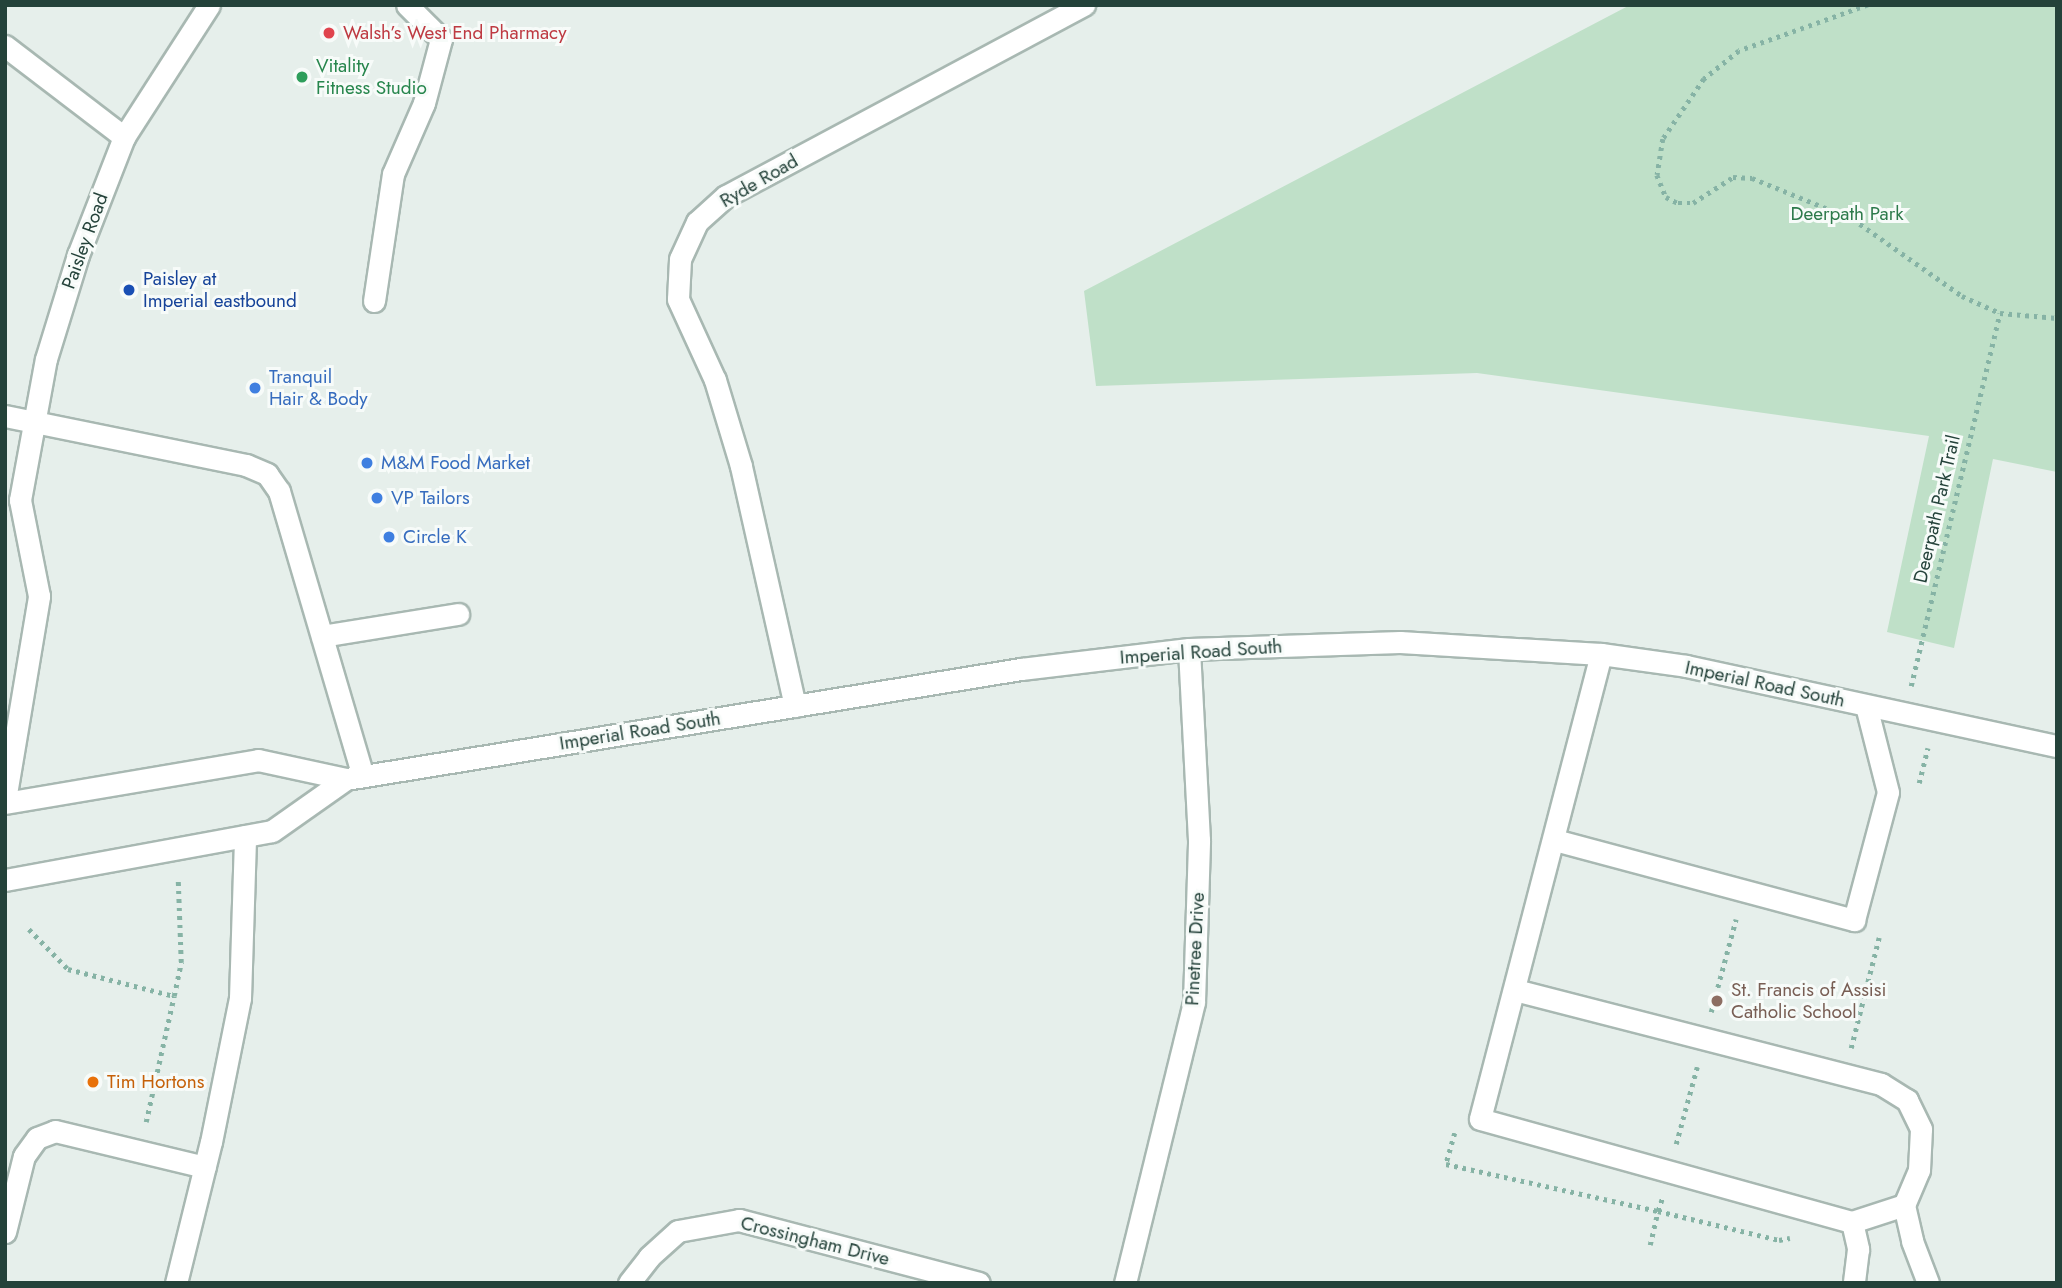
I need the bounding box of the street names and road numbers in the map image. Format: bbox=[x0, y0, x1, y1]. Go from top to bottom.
street label: Ryde Road bbox=[716, 150, 802, 212]
street label: Paisley Road bbox=[57, 190, 113, 292]
street label: Deerpath Park Trail bbox=[1909, 433, 1965, 585]
street label: Imperial Road South bbox=[1119, 635, 1283, 669]
street label: Imperial Road South bbox=[1683, 656, 1847, 712]
street label: Imperial Road South bbox=[558, 707, 722, 755]
street label: Pinetree Drive bbox=[1181, 892, 1209, 1006]
street label: Crossingham Drive bbox=[738, 1211, 892, 1271]

